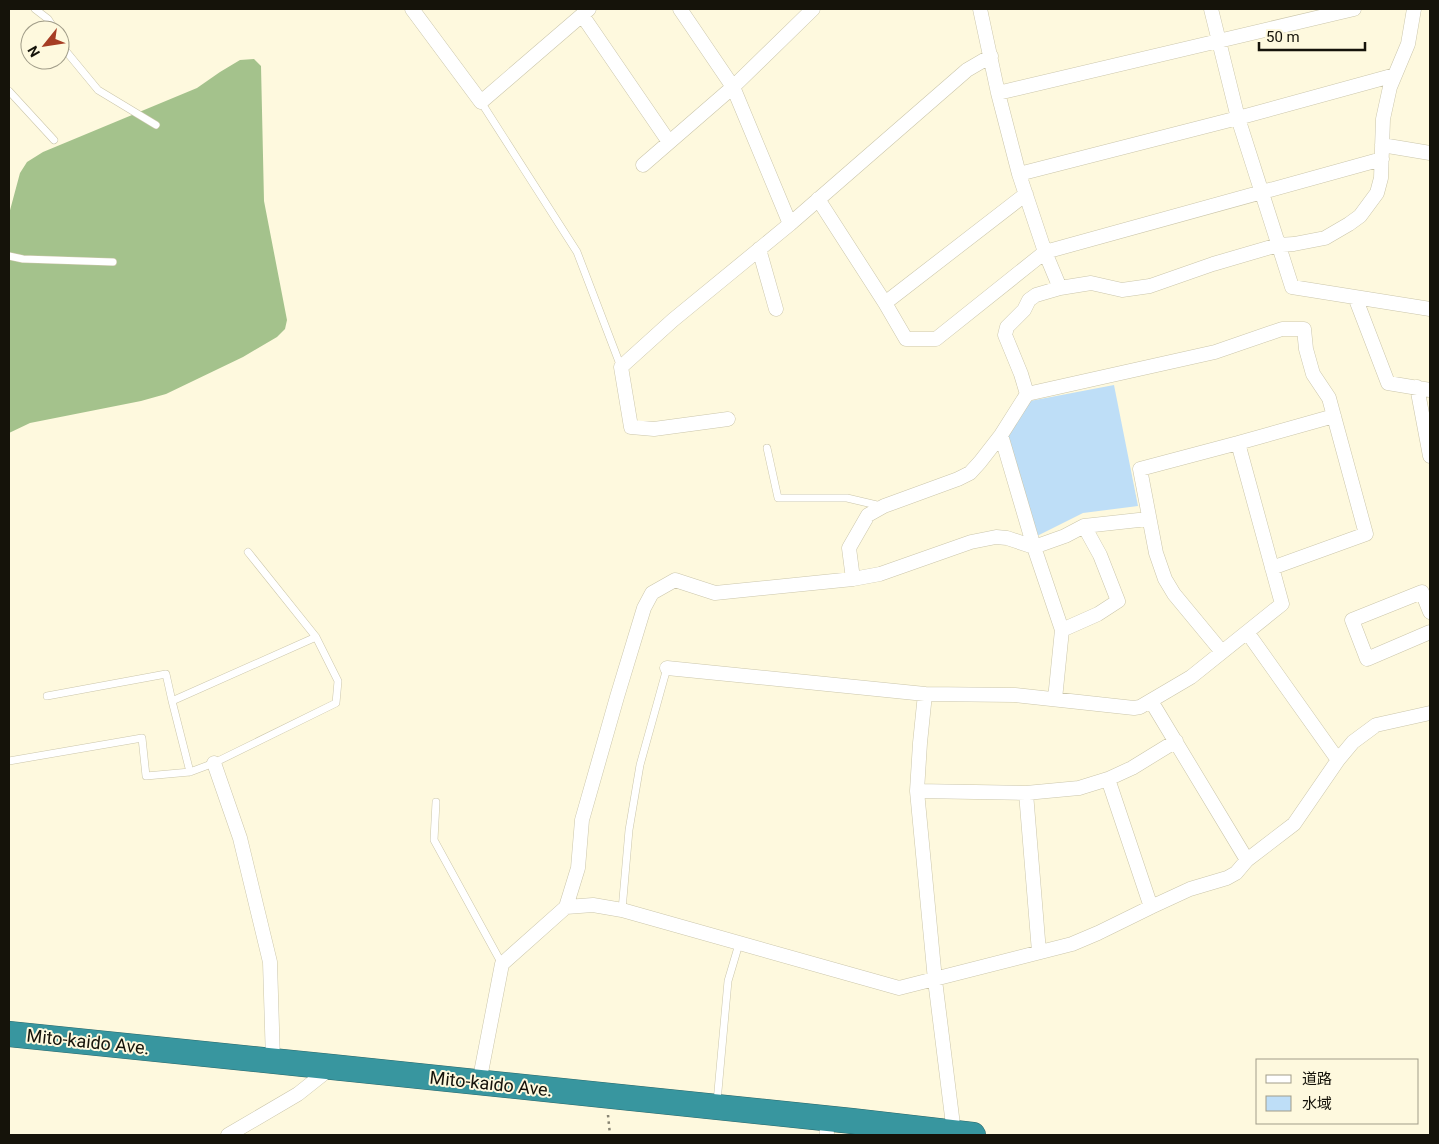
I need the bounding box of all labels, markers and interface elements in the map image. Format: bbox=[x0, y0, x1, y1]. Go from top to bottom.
north arrow bbox=[20, 20, 70, 70]
scale bar bbox=[1259, 20, 1365, 52]
text: 50 m bbox=[1266, 28, 1300, 46]
text: N bbox=[24, 43, 43, 60]
street label: Mito-kaido Ave. bbox=[26, 1025, 151, 1058]
legend bbox=[1256, 1059, 1419, 1124]
street label: Mito-kaido Ave. bbox=[429, 1067, 554, 1100]
text: 道路 bbox=[1302, 1070, 1332, 1088]
text: 水域 bbox=[1302, 1095, 1332, 1113]

